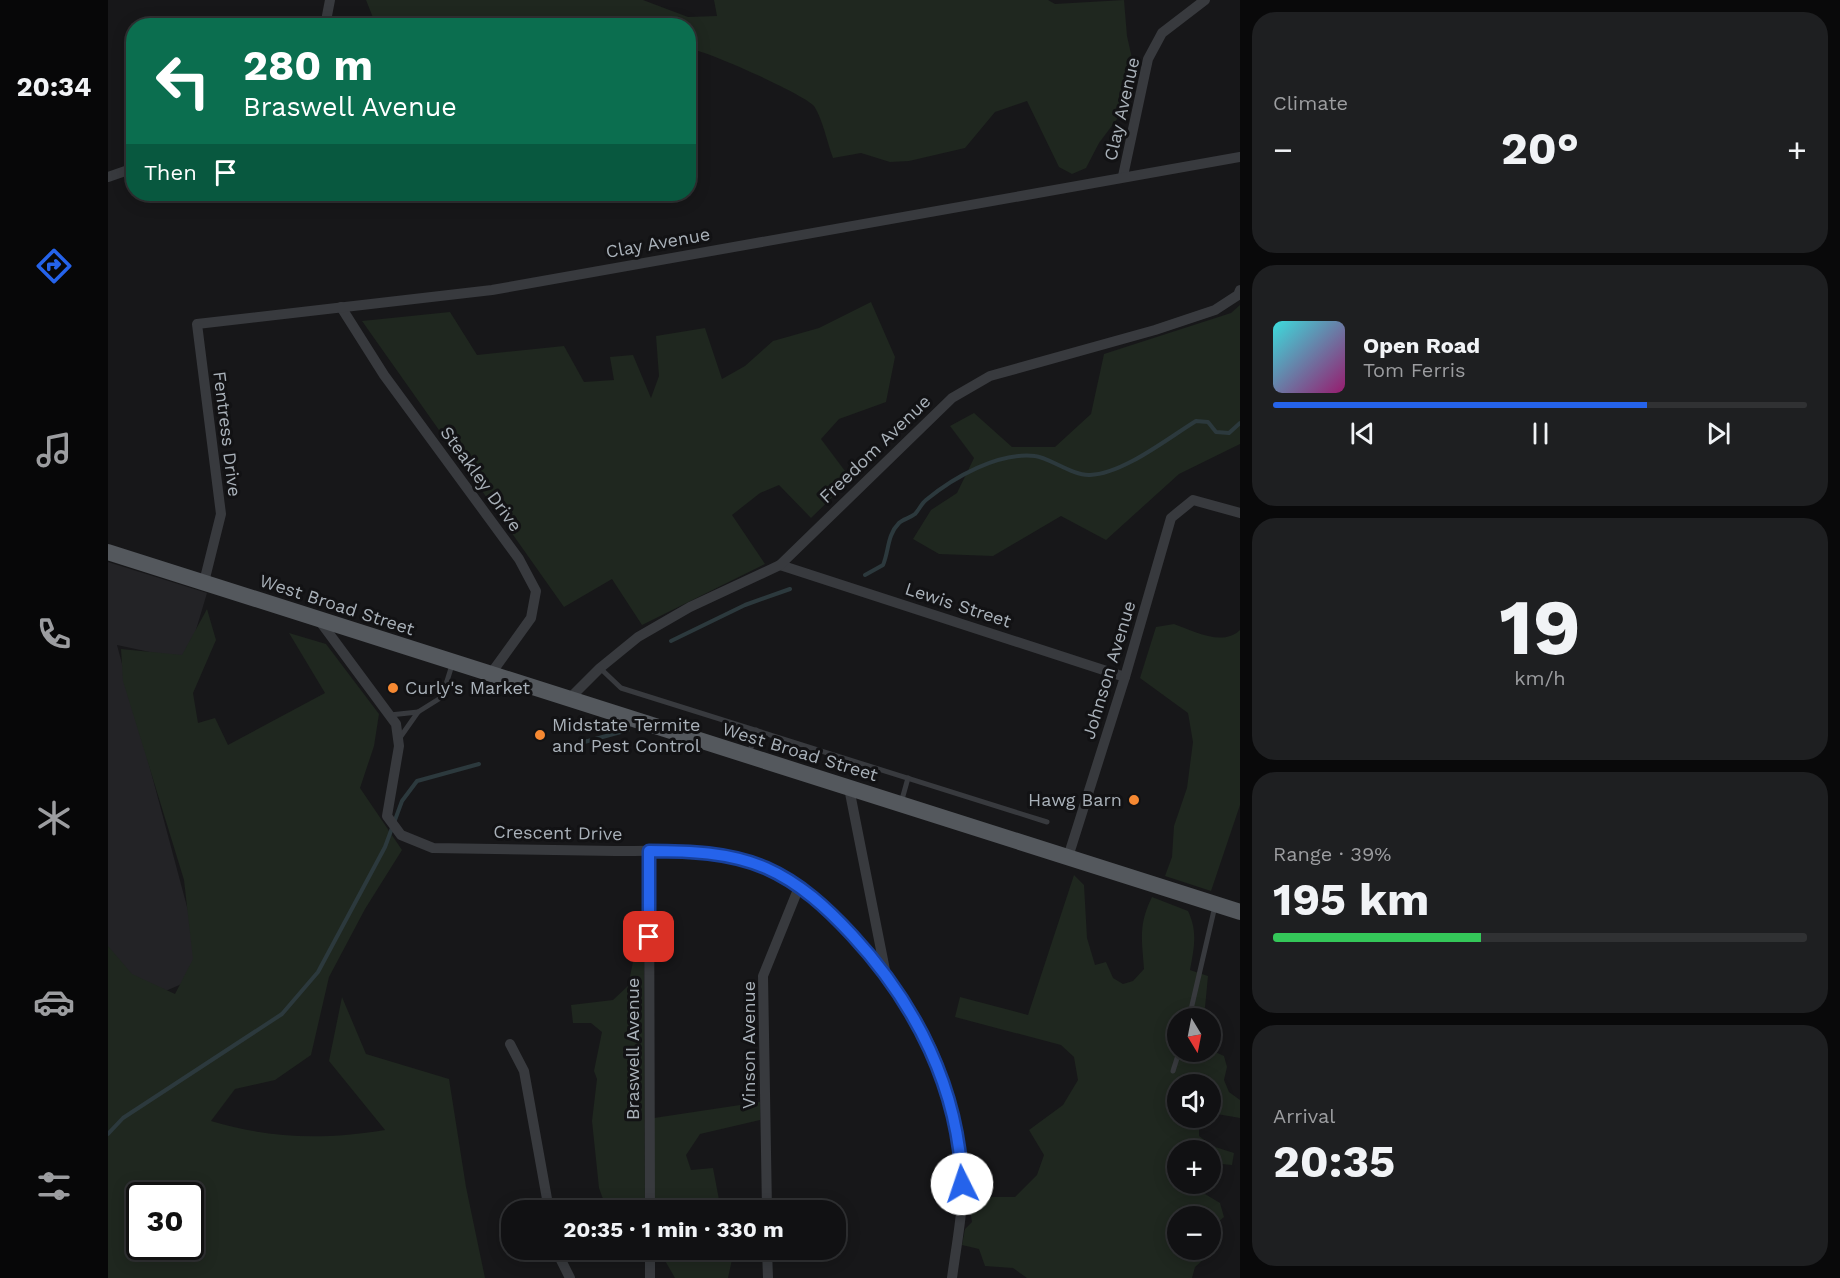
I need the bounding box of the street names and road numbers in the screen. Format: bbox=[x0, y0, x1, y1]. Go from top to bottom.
street label: Clay Avenue bbox=[1099, 55, 1144, 163]
street label: Clay Avenue bbox=[604, 223, 712, 262]
street label: Fentress Drive bbox=[209, 370, 246, 498]
street label: Freedom Avenue bbox=[815, 390, 935, 507]
street label: Steakley Drive bbox=[436, 422, 527, 535]
street label: West Broad Street bbox=[257, 570, 418, 640]
street label: Lewis Street bbox=[902, 577, 1014, 632]
street label: Johnson Avenue bbox=[1077, 598, 1140, 742]
street label: West Broad Street bbox=[720, 718, 881, 785]
street label: Crescent Drive bbox=[493, 821, 623, 844]
street label: Braswell Avenue bbox=[622, 978, 643, 1120]
street label: Vinson Avenue bbox=[738, 981, 759, 1109]

